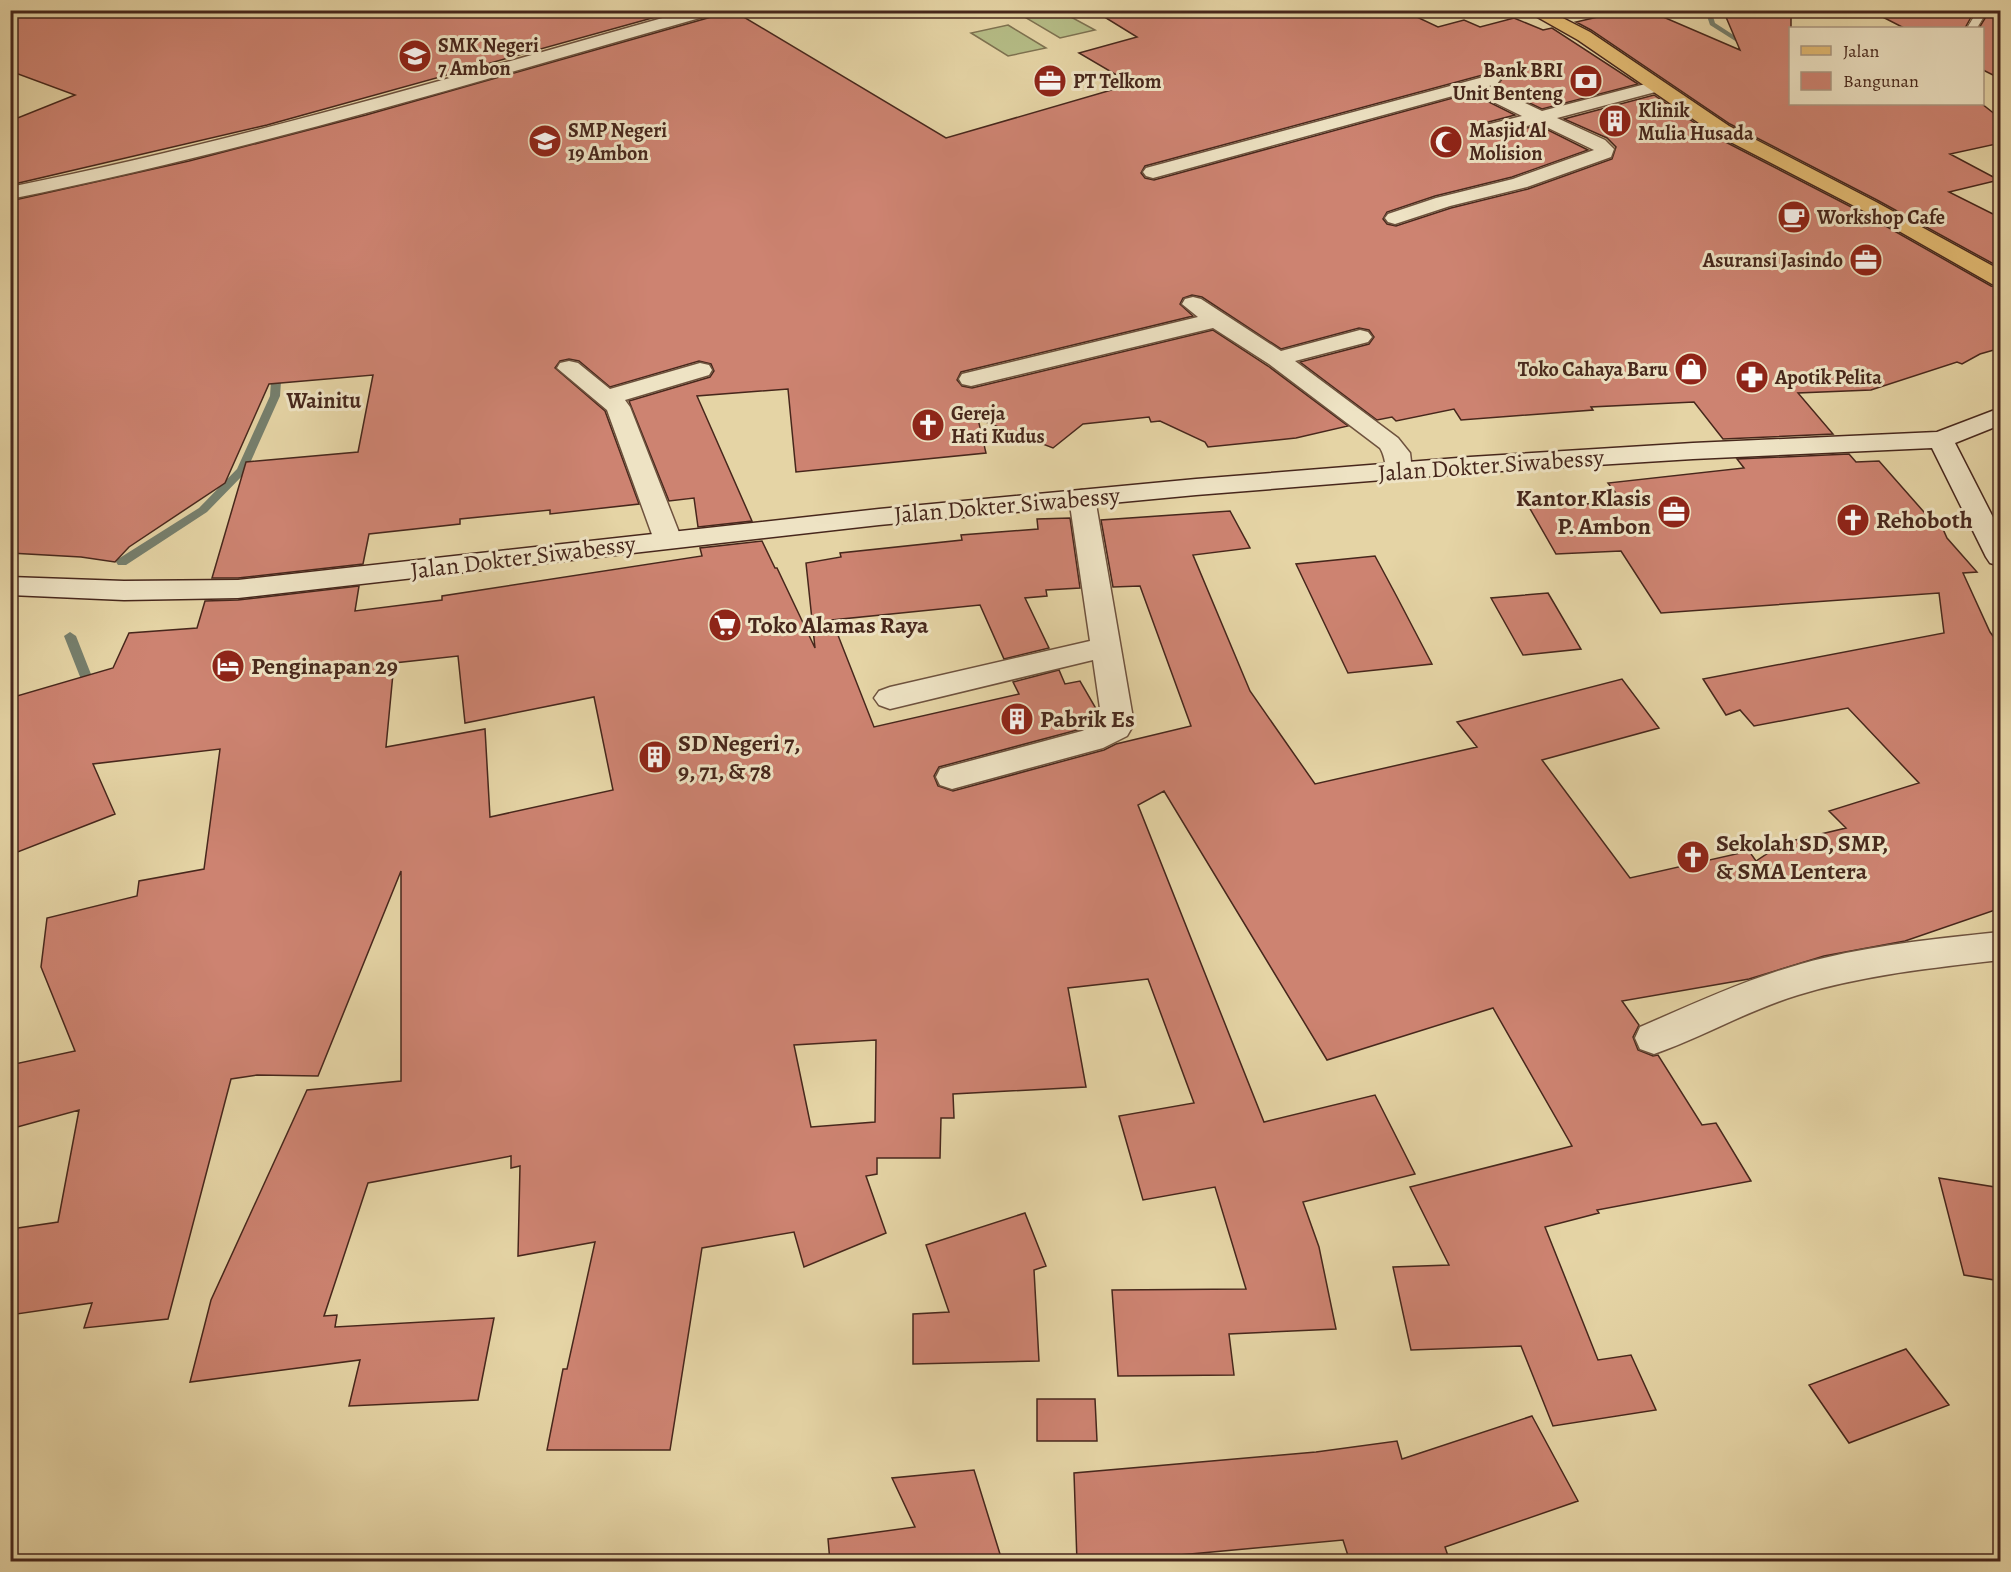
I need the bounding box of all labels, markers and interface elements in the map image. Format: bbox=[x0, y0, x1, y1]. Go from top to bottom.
legend bbox=[1789, 27, 1984, 105]
place label: SMK Negeri 7 Ambon bbox=[438, 32, 539, 82]
school or university icon: SMK Negeri 7 Ambon bbox=[397, 38, 433, 74]
text: Jalan bbox=[1843, 39, 1880, 63]
place label: Bank BRI Unit Benteng bbox=[1453, 57, 1564, 107]
office icon: PT Telkom bbox=[1032, 63, 1068, 99]
bank icon: Bank BRI Unit Benteng bbox=[1568, 63, 1604, 99]
place label: PT Telkom bbox=[1073, 68, 1162, 95]
text: Bangunan bbox=[1843, 69, 1919, 93]
place label: Klinik Mulia Husada bbox=[1638, 97, 1754, 147]
building icon: Klinik Mulia Husada bbox=[1597, 103, 1633, 139]
place label: SMP Negeri 19 Ambon bbox=[568, 117, 667, 167]
place label: Masjid Al Molision bbox=[1469, 117, 1547, 167]
school or university icon: SMP Negeri 19 Ambon bbox=[527, 123, 563, 159]
mosque icon: Masjid Al Molision bbox=[1428, 124, 1464, 160]
cafe icon: Workshop Cafe bbox=[1776, 199, 1812, 235]
place label: Workshop Cafe bbox=[1816, 204, 1945, 231]
office icon: Asuransi Jasindo bbox=[1848, 242, 1884, 278]
place label: Asuransi Jasindo bbox=[1702, 247, 1843, 274]
shop icon: Toko Cahaya Baru bbox=[1673, 351, 1709, 387]
place label: Toko Cahaya Baru bbox=[1518, 356, 1668, 383]
pharmacy icon: Apotik Pelita bbox=[1734, 359, 1770, 395]
place label: Apotik Pelita bbox=[1774, 364, 1882, 391]
district label: Wainitu bbox=[286, 386, 362, 416]
place label: Gereja Hati Kudus bbox=[951, 400, 1045, 450]
church icon: Gereja Hati Kudus bbox=[910, 407, 946, 443]
street label: Jalan Dokter Siwabessy bbox=[1377, 441, 1605, 489]
street label: Jalan Dokter Siwabessy bbox=[893, 479, 1122, 531]
place label: Kantor Klasis P. Ambon bbox=[1516, 482, 1651, 542]
office icon: Kantor Klasis P. Ambon bbox=[1656, 494, 1692, 530]
church icon: Rehoboth bbox=[1835, 502, 1871, 538]
place label: Rehoboth bbox=[1876, 504, 1973, 536]
street label: Jalan Dokter Siwabessy bbox=[409, 527, 638, 587]
supermarket icon: Toko Alamas Raya bbox=[707, 607, 743, 643]
place label: Toko Alamas Raya bbox=[748, 609, 929, 641]
hotel icon: Penginapan 29 bbox=[210, 648, 246, 684]
place label: Penginapan 29 bbox=[251, 650, 398, 682]
building icon: Pabrik Es bbox=[999, 701, 1035, 737]
place label: Pabrik Es bbox=[1040, 703, 1135, 735]
place label: SD Negeri 7, 9, 71, & 78 bbox=[678, 727, 801, 787]
building icon: SD Negeri 7, 9, 71, & 78 bbox=[637, 739, 673, 775]
place label: Sekolah SD, SMP, & SMA Lentera bbox=[1716, 827, 1888, 887]
church icon: Sekolah SD, SMP, & SMA Lentera bbox=[1675, 839, 1711, 875]

